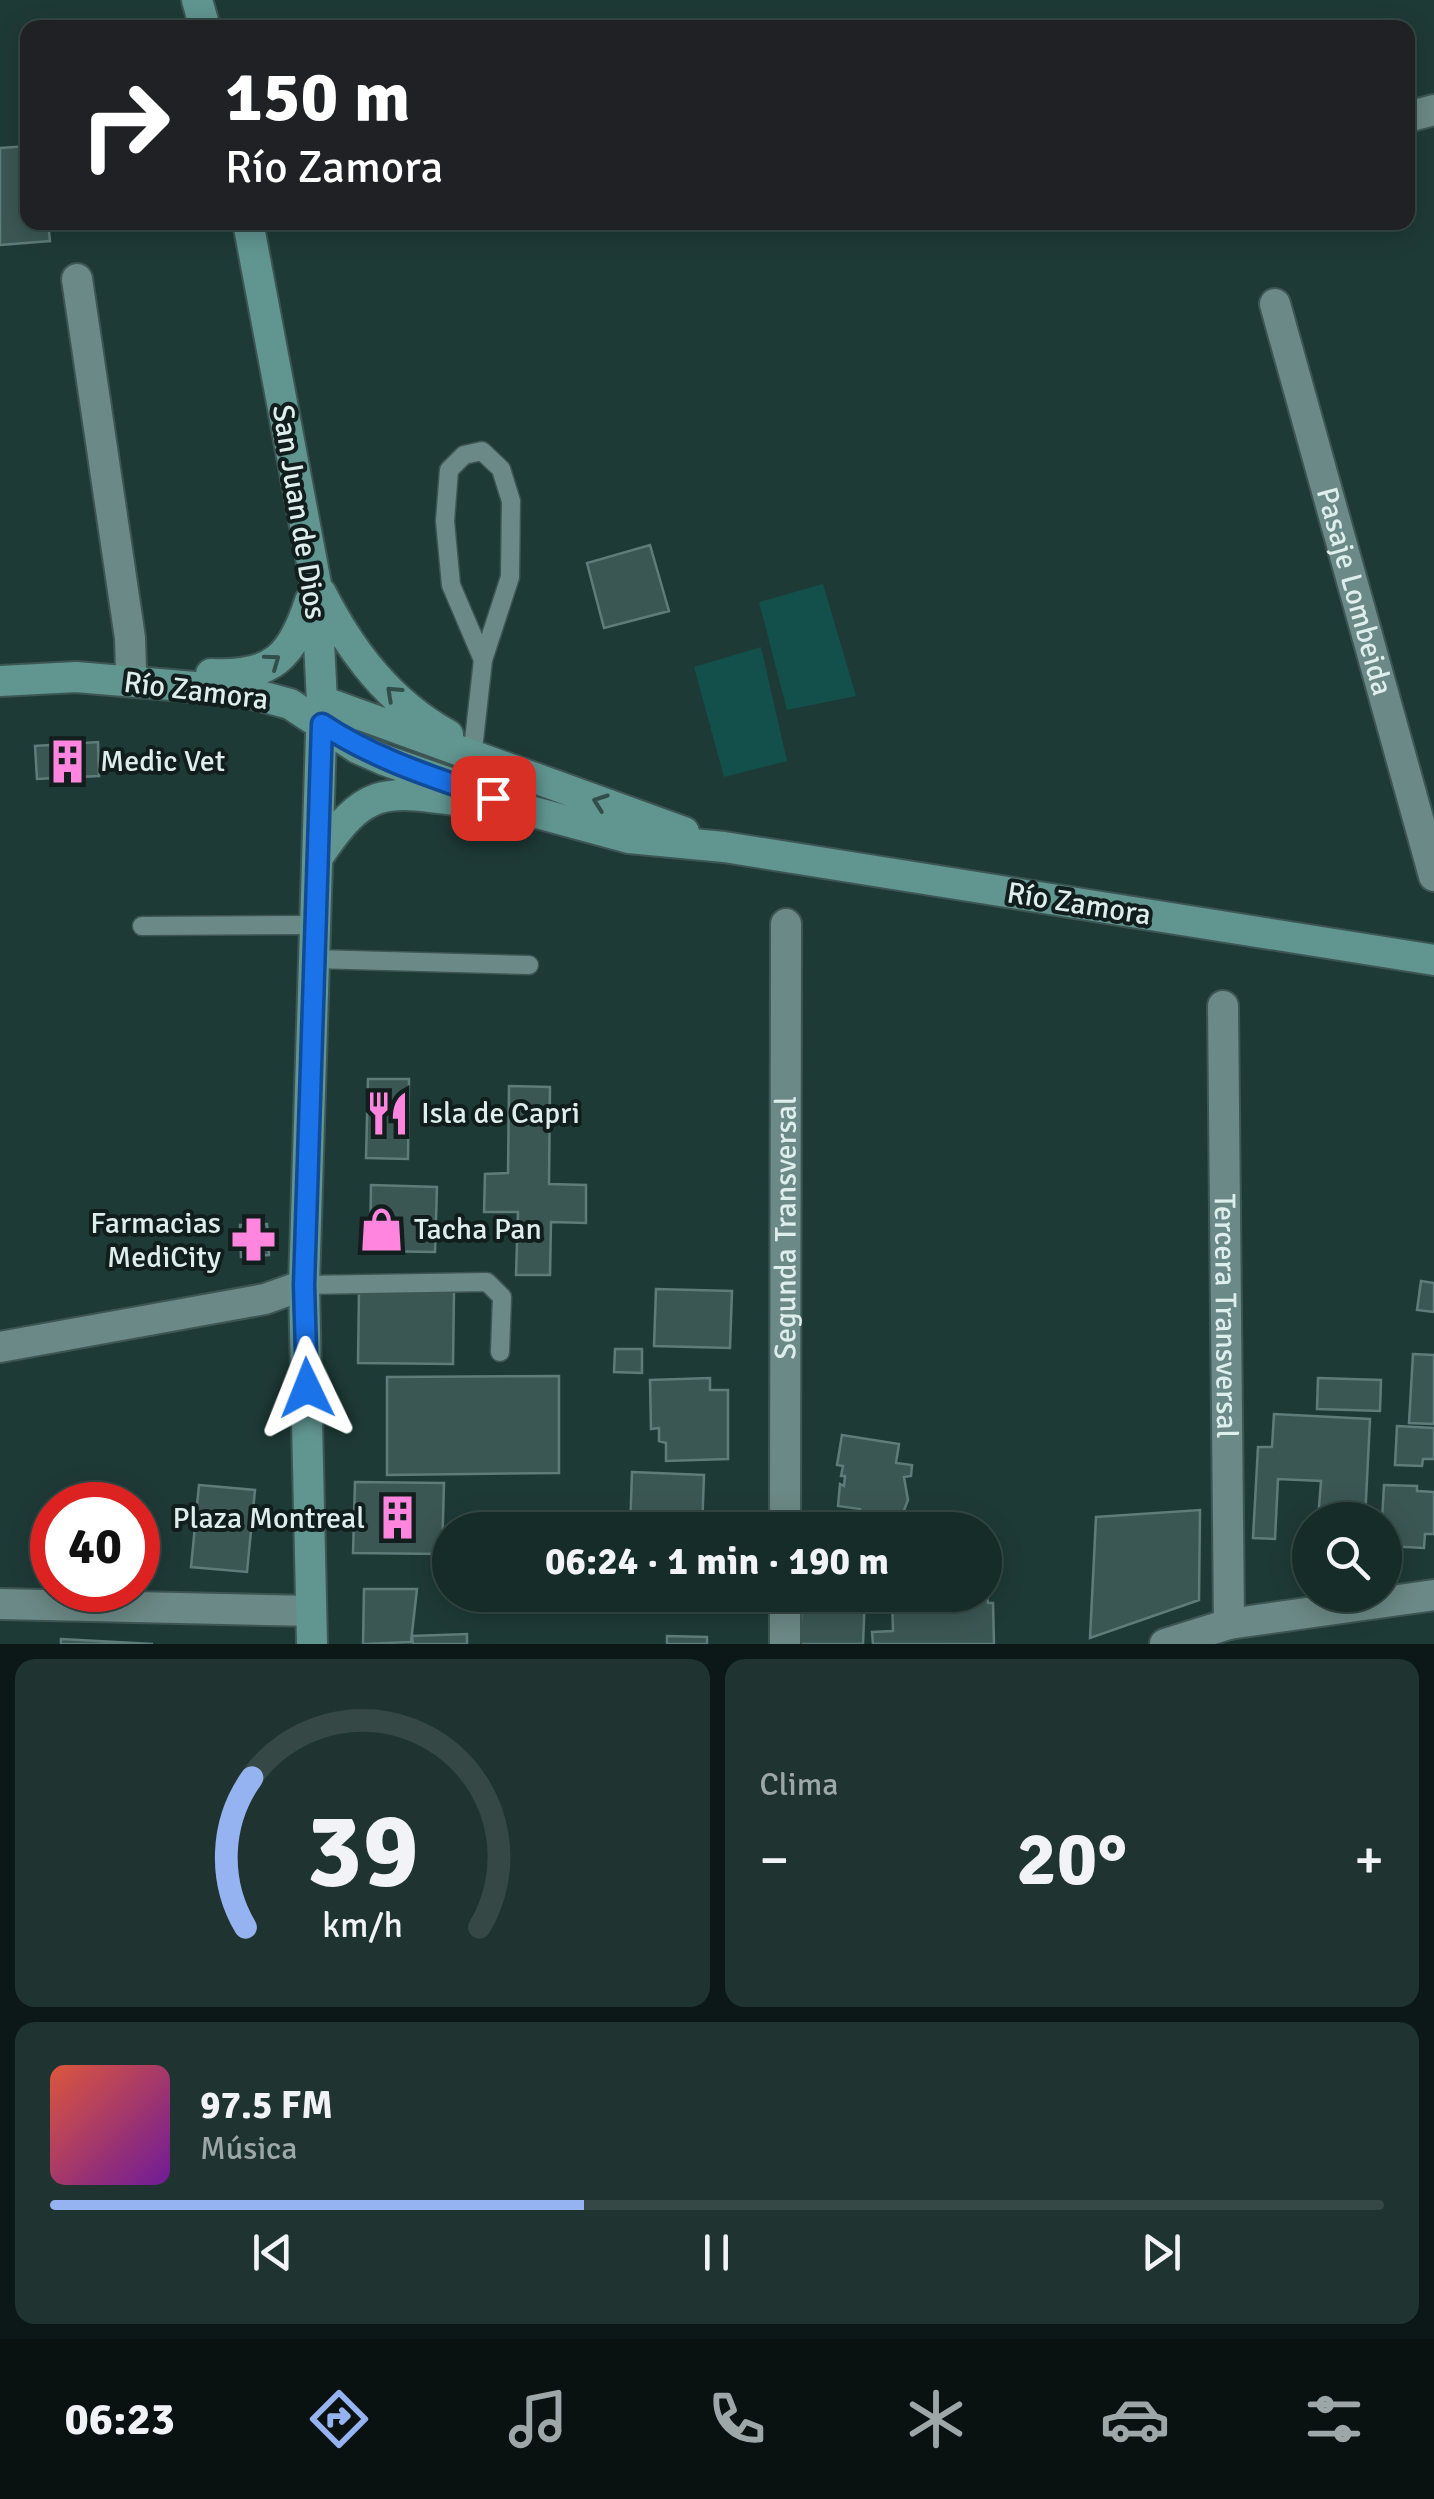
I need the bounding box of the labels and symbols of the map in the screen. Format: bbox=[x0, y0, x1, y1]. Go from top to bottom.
street label: San Juan de Dios bbox=[264, 402, 334, 622]
street label: Pasaje Lombeida bbox=[1308, 483, 1401, 699]
one-way arrow bbox=[262, 655, 280, 673]
street label: Río Zamora bbox=[122, 664, 270, 718]
one-way arrow bbox=[387, 687, 405, 705]
building icon: Medic Vet bbox=[43, 737, 91, 785]
place label: Medic Vet bbox=[100, 743, 225, 780]
pin bbox=[451, 756, 536, 841]
one-way arrow bbox=[593, 793, 610, 814]
street label: Río Zamora bbox=[1004, 874, 1154, 934]
restaurant icon: Isla de Capri bbox=[364, 1089, 412, 1137]
place label: Isla de Capri bbox=[421, 1095, 580, 1132]
street label: Segunda Transversal bbox=[767, 1096, 804, 1360]
street label: Tercera Transversal bbox=[1206, 1193, 1246, 1439]
place label: Farmacias MediCity bbox=[90, 1205, 221, 1276]
shop icon: Tacha Pan bbox=[357, 1205, 405, 1253]
place label: Tacha Pan bbox=[414, 1211, 542, 1248]
pharmacy icon: Farmacias MediCity bbox=[230, 1216, 278, 1264]
position arrow bbox=[255, 1336, 359, 1440]
speed limit sign: 40 bbox=[30, 1482, 160, 1612]
building icon: Plaza Montreal bbox=[374, 1494, 422, 1542]
place label: Plaza Montreal bbox=[173, 1500, 365, 1537]

